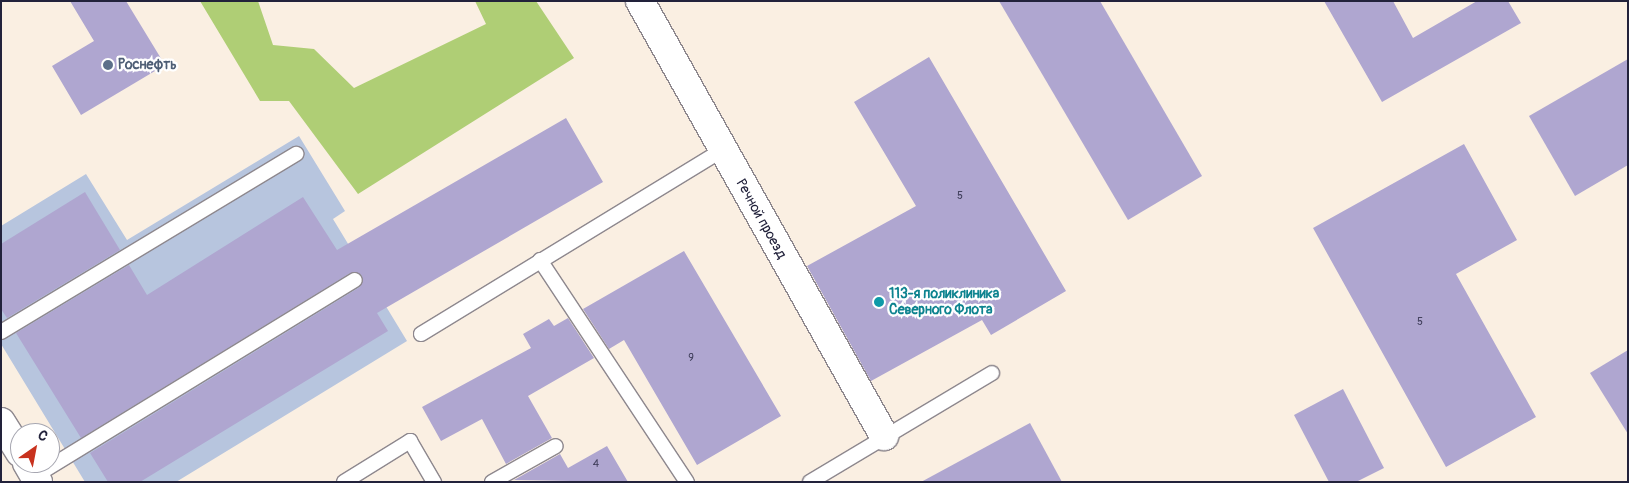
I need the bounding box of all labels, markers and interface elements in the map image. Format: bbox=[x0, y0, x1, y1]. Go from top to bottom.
place label: Роснефть bbox=[118, 57, 177, 73]
marker: Роснефть bbox=[102, 59, 114, 71]
street label: Речной проезд bbox=[732, 176, 790, 262]
house number: 5 bbox=[957, 189, 963, 203]
place label: 113-я поликлиника Северного Флота bbox=[889, 286, 999, 318]
marker: 113-я поликлиника Северного Флота bbox=[873, 296, 885, 308]
house number: 5 bbox=[1417, 315, 1423, 329]
house number: 9 bbox=[688, 351, 694, 365]
north arrow bbox=[10, 423, 60, 473]
text: С bbox=[35, 426, 51, 445]
house number: 4 bbox=[593, 457, 599, 471]

